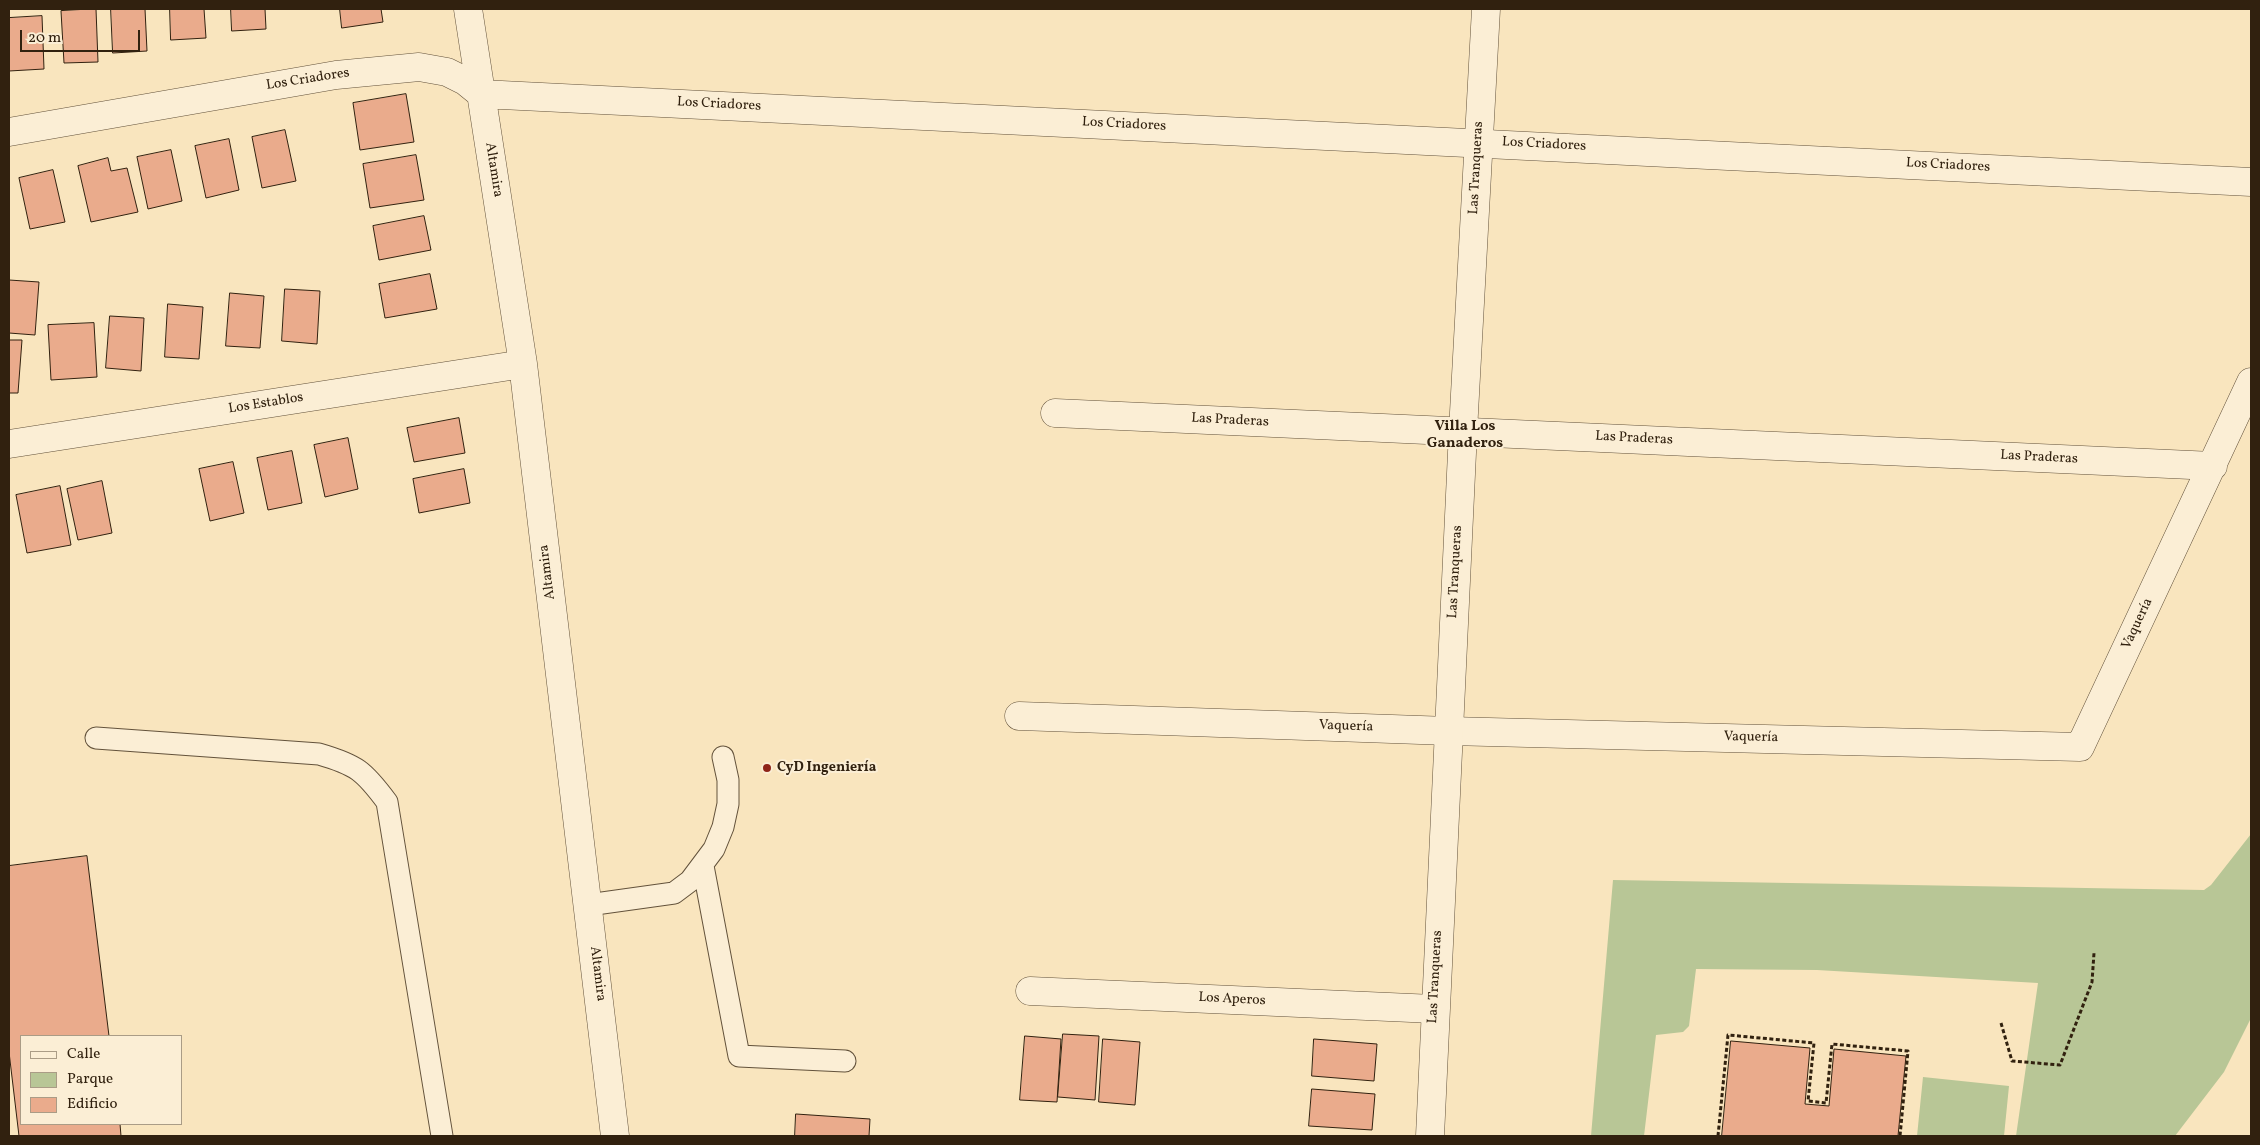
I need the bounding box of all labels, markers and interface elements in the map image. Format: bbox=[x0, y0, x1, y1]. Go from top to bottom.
scale bar bbox=[22, 20, 142, 52]
text: 20 m bbox=[28, 28, 61, 49]
street label: Los Criadores bbox=[265, 65, 351, 95]
street label: Los Criadores bbox=[677, 94, 761, 116]
street label: Los Criadores bbox=[1082, 114, 1166, 136]
street label: Las Tranqueras bbox=[1466, 121, 1488, 215]
street label: Los Criadores bbox=[1502, 134, 1586, 156]
street label: Altamira bbox=[480, 141, 506, 199]
street label: Los Criadores bbox=[1906, 155, 1990, 177]
street label: Los Establos bbox=[227, 390, 305, 418]
street label: Las Praderas bbox=[1191, 411, 1269, 431]
district label: Villa Los Ganaderos bbox=[1427, 418, 1503, 453]
street label: Las Praderas bbox=[1595, 429, 1673, 449]
street label: Las Praderas bbox=[2000, 448, 2078, 468]
street label: Las Tranqueras bbox=[1445, 525, 1467, 619]
street label: Altamira bbox=[536, 543, 560, 601]
street label: Vaquería bbox=[2119, 596, 2157, 652]
street label: Vaquería bbox=[1318, 718, 1374, 736]
street label: Vaquería bbox=[1724, 729, 1778, 747]
place label: CyD Ingeniería bbox=[777, 760, 876, 776]
marker: CyD Ingeniería bbox=[761, 762, 773, 774]
street label: Las Tranqueras bbox=[1425, 930, 1447, 1024]
street label: Altamira bbox=[585, 945, 609, 1003]
street label: Los Aperos bbox=[1198, 990, 1266, 1010]
legend bbox=[20, 1035, 182, 1125]
text: Calle bbox=[67, 1044, 100, 1065]
text: Parque bbox=[67, 1069, 113, 1090]
text: Edificio bbox=[67, 1094, 118, 1115]

